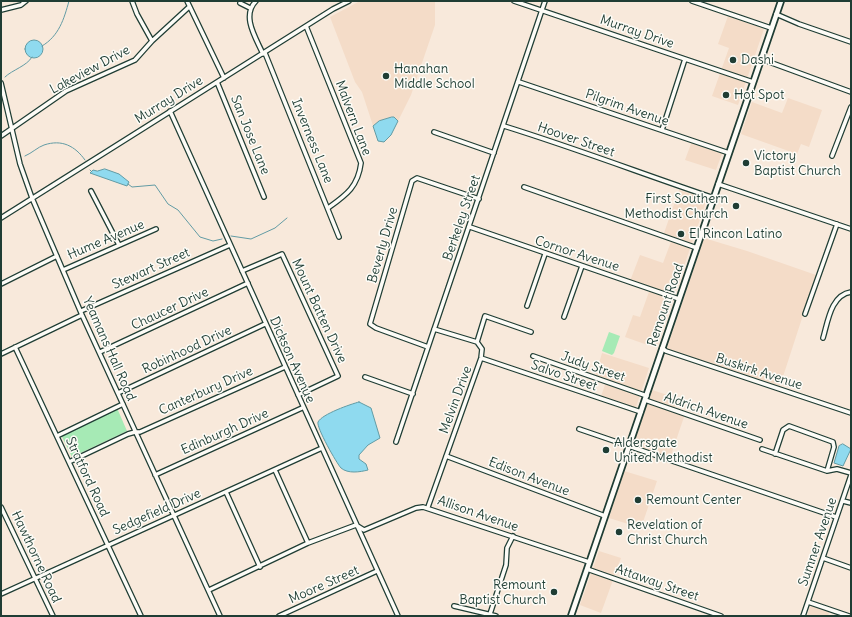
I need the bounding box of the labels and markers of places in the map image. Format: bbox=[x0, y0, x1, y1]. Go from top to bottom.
place label: Dashi bbox=[741, 52, 774, 68]
marker: Dashi bbox=[728, 55, 738, 65]
place label: Hanahan Middle School bbox=[394, 61, 475, 92]
marker: Hanahan Middle School bbox=[381, 71, 391, 81]
place label: Hot Spot bbox=[734, 87, 784, 103]
marker: Hot Spot bbox=[721, 90, 731, 100]
place label: Victory Baptist Church bbox=[754, 148, 841, 179]
marker: Victory Baptist Church bbox=[741, 158, 751, 168]
place label: First Southern Methodist Church bbox=[625, 191, 728, 222]
marker: First Southern Methodist Church bbox=[731, 201, 741, 211]
place label: El Rincon Latino bbox=[689, 226, 782, 242]
marker: El Rincon Latino bbox=[676, 229, 686, 239]
place label: Aldersgate United Methodist bbox=[614, 435, 713, 466]
marker: Aldersgate United Methodist bbox=[601, 445, 611, 455]
place label: Remount Center bbox=[646, 492, 741, 508]
marker: Remount Center bbox=[633, 495, 643, 505]
place label: Revelation of Christ Church bbox=[627, 517, 708, 548]
marker: Revelation of Christ Church bbox=[614, 527, 624, 537]
place label: Remount Baptist Church bbox=[459, 577, 546, 608]
marker: Remount Baptist Church bbox=[549, 587, 559, 597]

